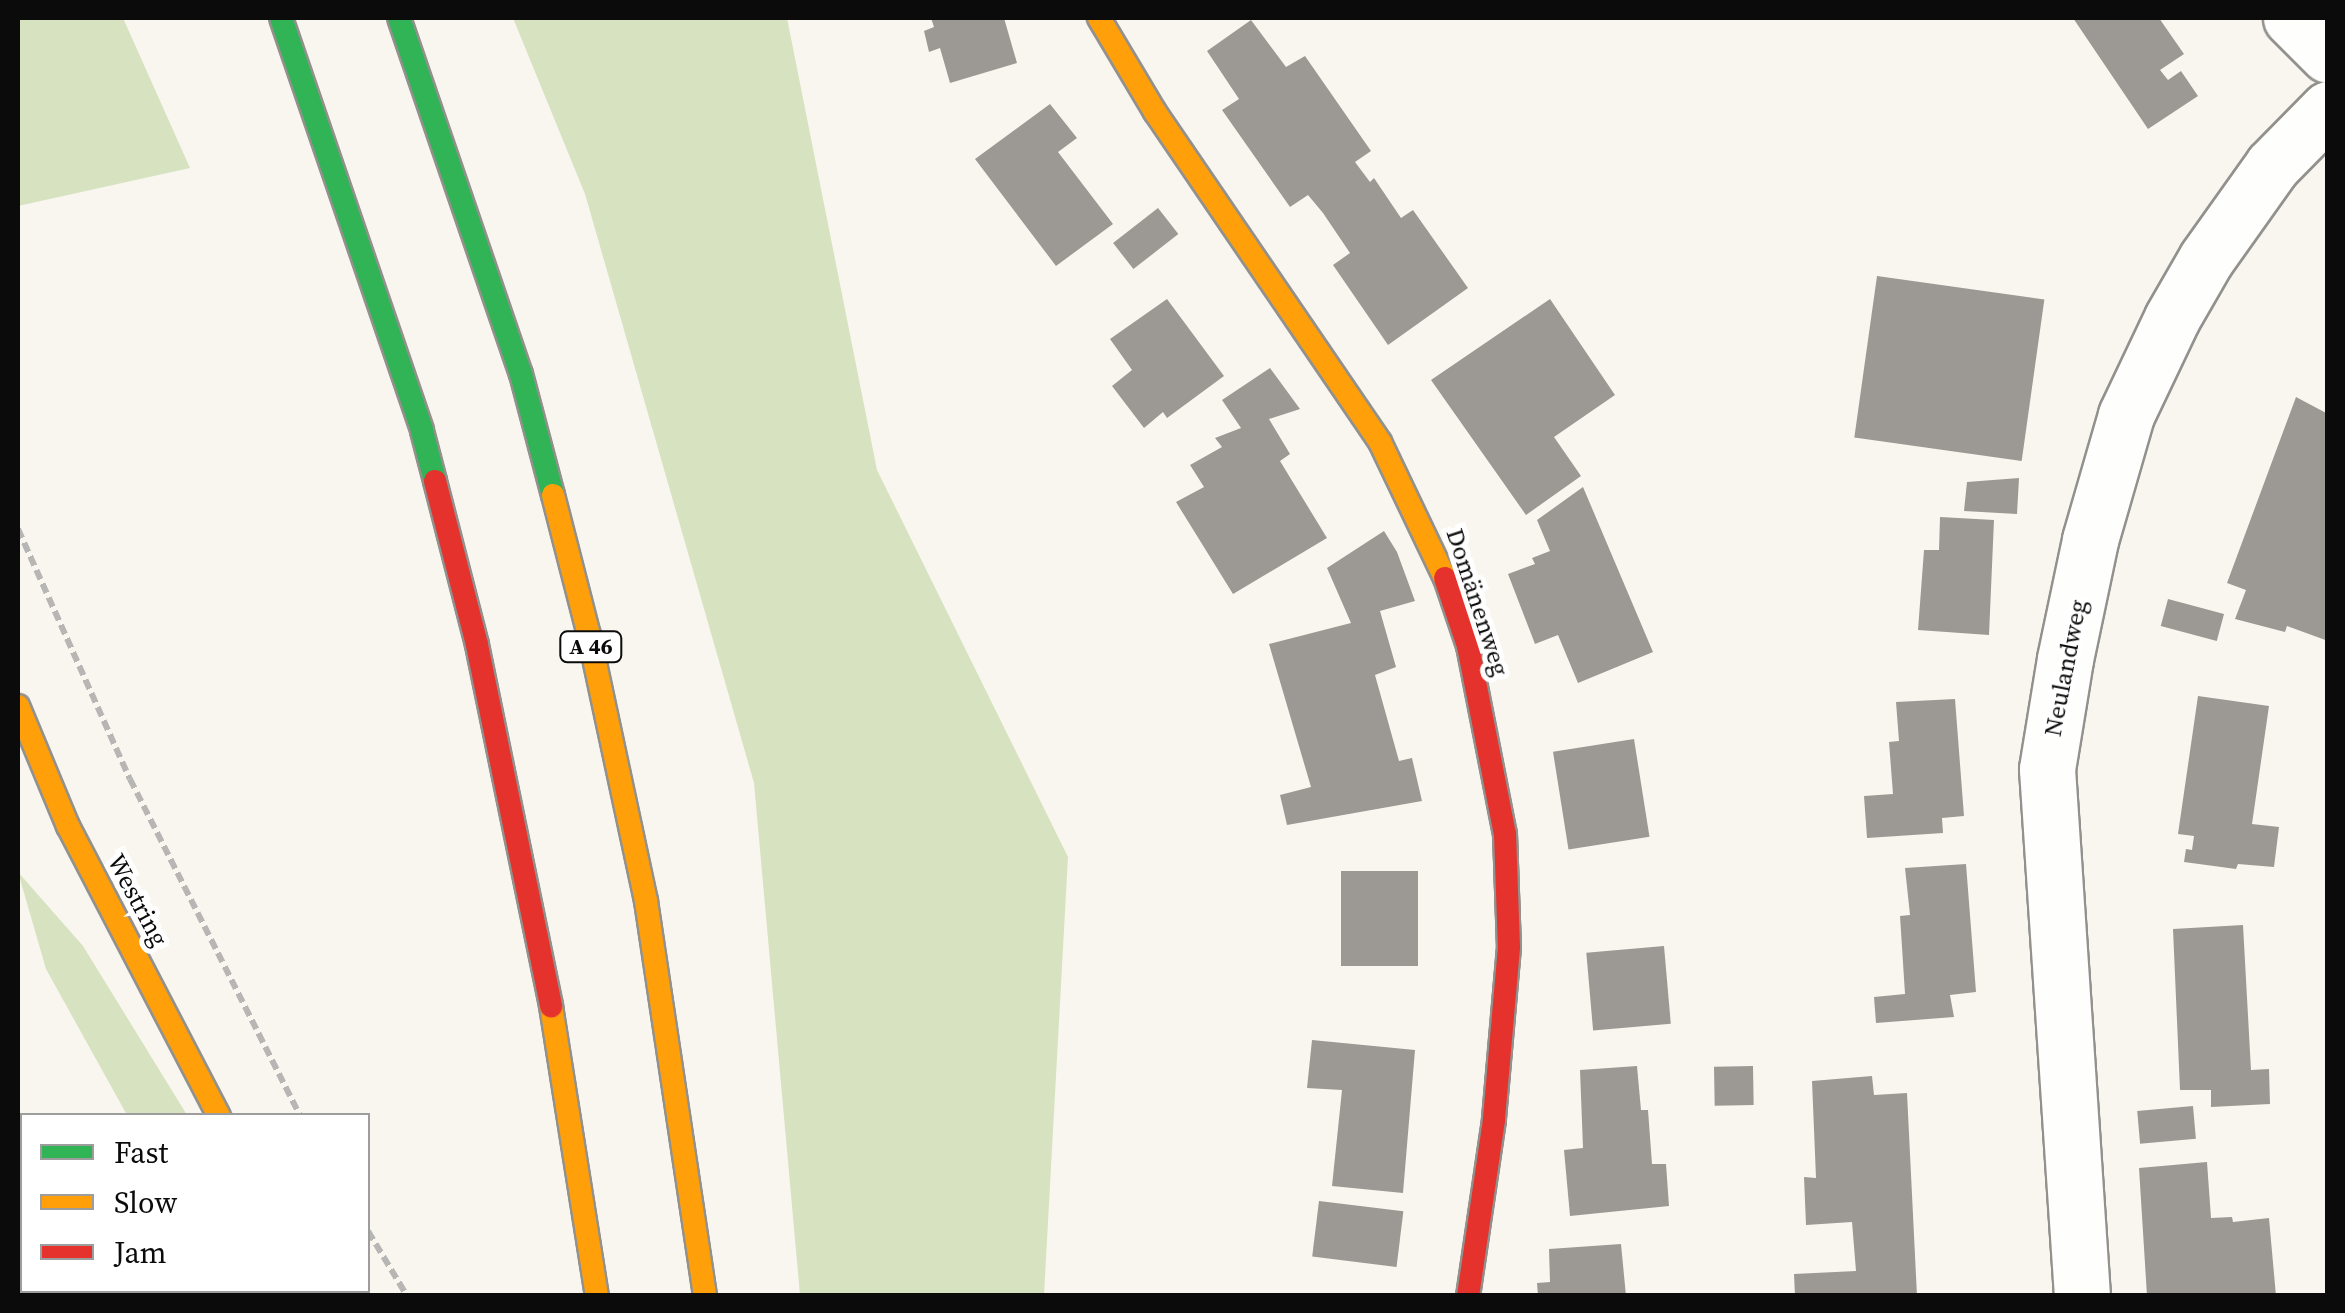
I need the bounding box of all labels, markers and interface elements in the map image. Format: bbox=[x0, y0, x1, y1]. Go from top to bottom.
street label: Domänenweg bbox=[1440, 525, 1516, 679]
street label: Neulandweg bbox=[2037, 597, 2093, 739]
road number: A 46 bbox=[558, 630, 624, 664]
street label: Westring bbox=[101, 849, 175, 951]
legend bbox=[20, 1113, 370, 1293]
text: Fast bbox=[114, 1132, 168, 1173]
text: Slow bbox=[114, 1182, 177, 1223]
text: Jam bbox=[114, 1232, 167, 1273]

